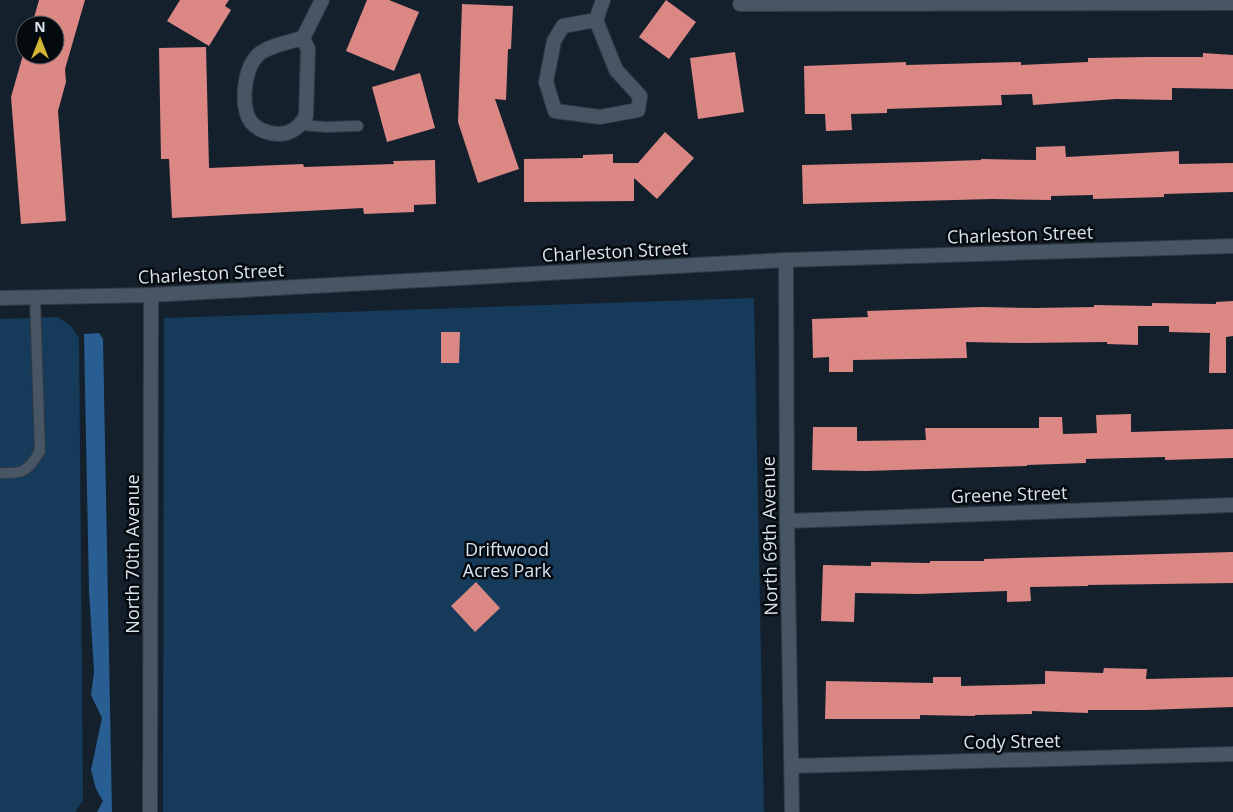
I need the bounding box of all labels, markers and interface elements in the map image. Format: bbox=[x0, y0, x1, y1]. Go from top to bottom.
north arrow bbox=[15, 15, 65, 65]
text: N bbox=[34, 17, 46, 36]
street label: Charleston Street bbox=[947, 219, 1093, 249]
street label: Charleston Street bbox=[541, 235, 689, 267]
street label: Charleston Street bbox=[137, 257, 285, 289]
street label: North 69th Avenue bbox=[756, 456, 782, 616]
street label: North 70th Avenue bbox=[120, 474, 144, 634]
street label: Greene Street bbox=[950, 480, 1068, 508]
park label: Driftwood Acres Park bbox=[463, 537, 552, 582]
street label: Cody Street bbox=[963, 728, 1061, 754]

